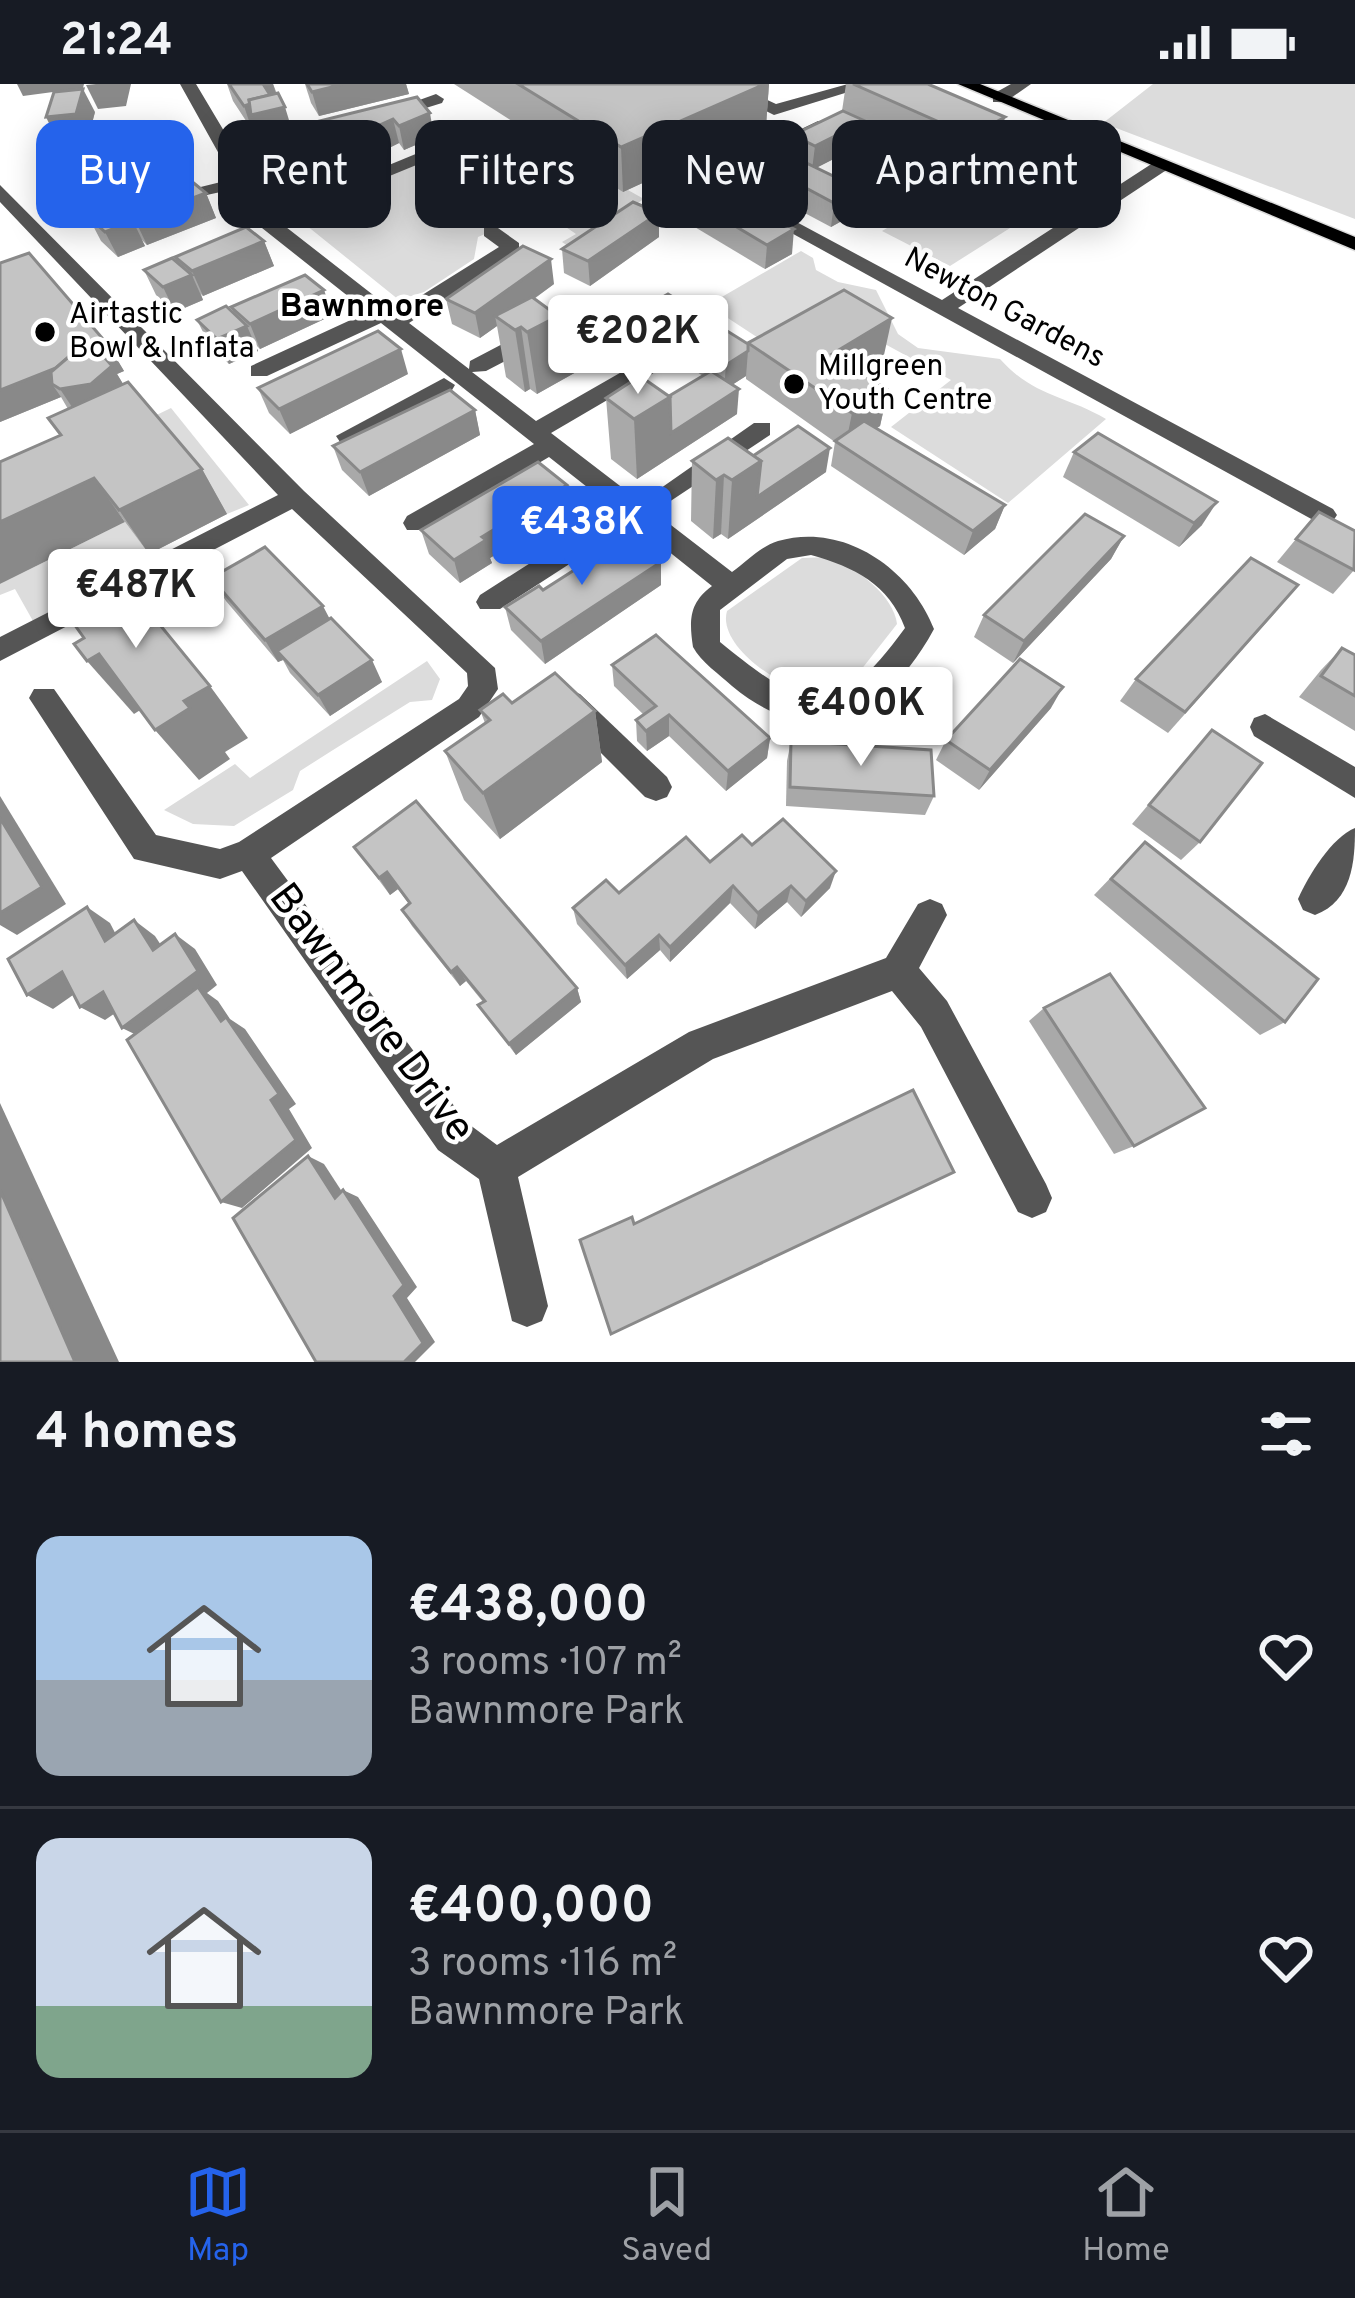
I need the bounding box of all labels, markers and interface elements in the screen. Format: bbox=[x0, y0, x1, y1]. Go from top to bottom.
text: 21:24 bbox=[60, 14, 173, 71]
chip: Buy bbox=[36, 120, 194, 228]
chip: Rent bbox=[218, 120, 391, 228]
chip: Filters bbox=[415, 120, 618, 228]
chip: New bbox=[642, 120, 808, 228]
chip: Apartment bbox=[832, 120, 1121, 228]
street label: Newton Gardens bbox=[897, 240, 1111, 378]
district label: Bawnmore bbox=[280, 287, 444, 329]
pin: €202K bbox=[554, 295, 722, 397]
place label: Airtastic Bowl & Inflata bbox=[69, 297, 254, 368]
text: €202K bbox=[575, 309, 701, 358]
marker: Airtastic Bowl & Inflata bbox=[32, 319, 58, 345]
place label: Millgreen Youth Centre bbox=[818, 349, 992, 420]
marker: Millgreen Youth Centre bbox=[781, 371, 807, 397]
pin: €438K bbox=[498, 486, 666, 588]
text: €438K bbox=[519, 500, 645, 549]
pin: €487K bbox=[52, 549, 220, 651]
text: €487K bbox=[75, 563, 197, 612]
pin: €400K bbox=[777, 667, 945, 769]
text: €400K bbox=[797, 681, 925, 730]
street label: Bawnmore Drive bbox=[255, 874, 485, 1154]
icon: filters bbox=[1253, 1401, 1319, 1467]
text: 4 homes bbox=[36, 1402, 238, 1467]
text: €438,000 bbox=[408, 1575, 648, 1640]
icon: home bbox=[132, 1584, 276, 1728]
icon: heart bbox=[1253, 1623, 1319, 1689]
text: 3 rooms · 107 m² bbox=[408, 1640, 682, 1689]
text: Bawnmore Park bbox=[408, 1689, 684, 1738]
text: €400,000 bbox=[408, 1876, 654, 1941]
icon: home bbox=[132, 1886, 276, 2030]
icon: heart bbox=[1253, 1925, 1319, 1991]
text: 3 rooms · 116 m² bbox=[408, 1941, 677, 1990]
text: Bawnmore Park bbox=[408, 1990, 684, 2039]
tab: Map bbox=[185, 2159, 251, 2273]
tab: Saved bbox=[621, 2159, 712, 2273]
tab: Home bbox=[1082, 2159, 1170, 2273]

